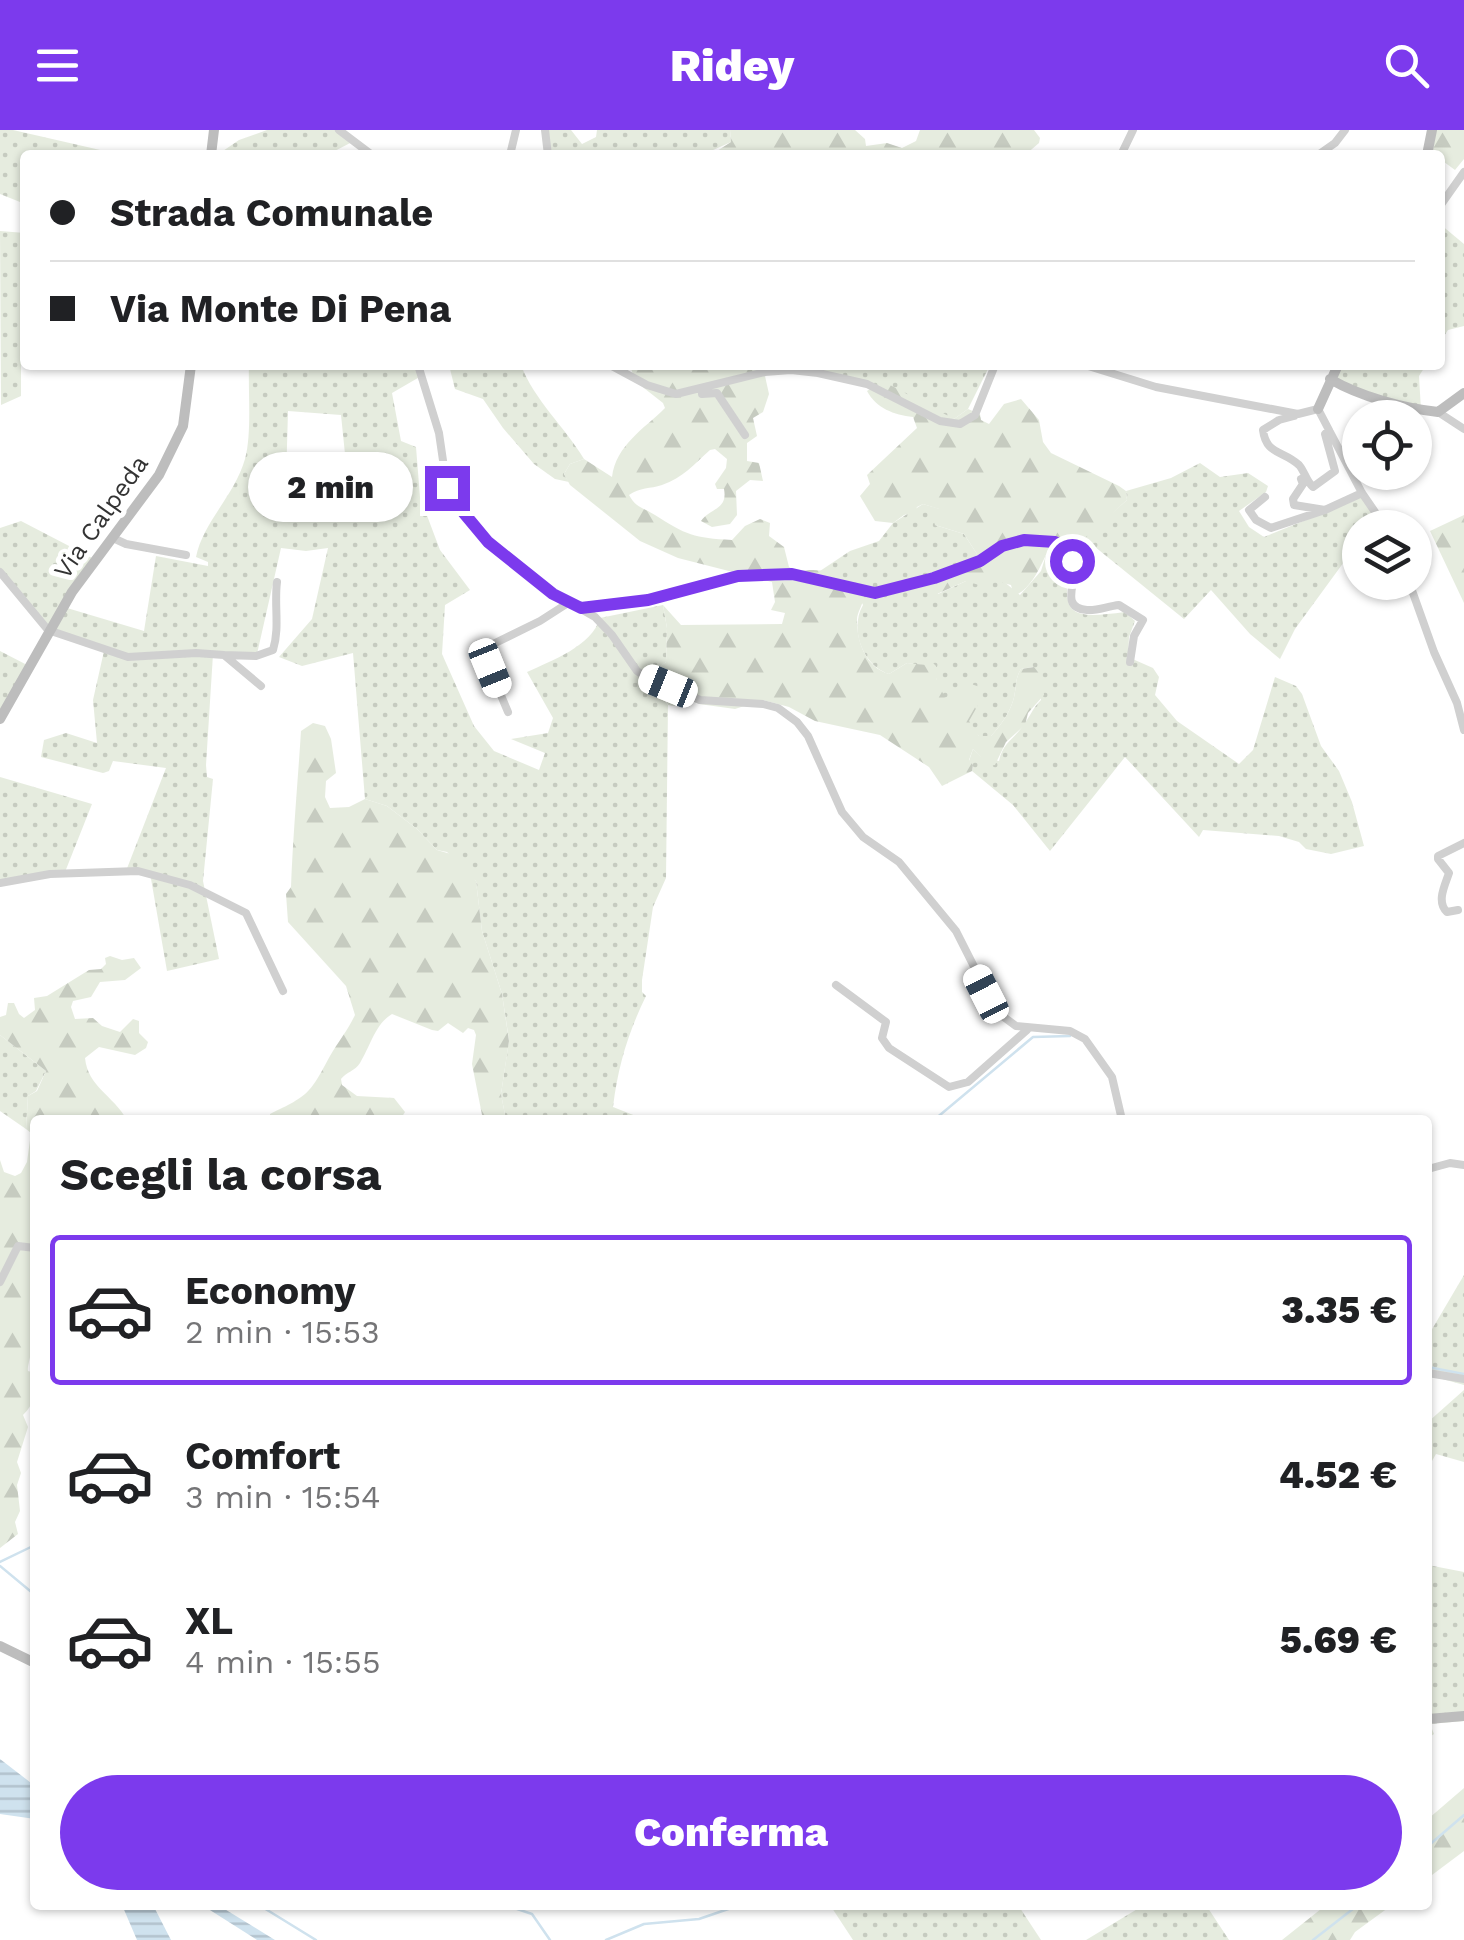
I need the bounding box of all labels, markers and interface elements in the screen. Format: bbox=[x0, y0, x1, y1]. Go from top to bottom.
icon: menu bbox=[30, 38, 85, 93]
icon: search bbox=[1379, 38, 1434, 93]
text: Ridey bbox=[670, 39, 794, 92]
text: Strada Comunale bbox=[110, 191, 433, 235]
text: Via Monte Di Pena bbox=[110, 287, 451, 331]
map controls bbox=[1342, 400, 1432, 600]
button: locate bbox=[1342, 400, 1432, 490]
street label: Via Calpeda bbox=[48, 450, 154, 584]
callout: 2 min bbox=[247, 453, 412, 523]
route end bbox=[425, 466, 470, 511]
text: 2 min bbox=[287, 468, 374, 506]
button: layers bbox=[1342, 510, 1432, 600]
route start bbox=[1050, 539, 1095, 584]
car bbox=[465, 635, 515, 701]
car bbox=[635, 661, 701, 711]
car bbox=[959, 960, 1013, 1028]
text: Scegli la corsa bbox=[60, 1148, 382, 1201]
icon: car bbox=[65, 1265, 155, 1355]
text: Economy bbox=[185, 1269, 356, 1313]
text: 3.35 € bbox=[1281, 1288, 1397, 1332]
text: 2 min · 15:53 bbox=[185, 1313, 380, 1351]
icon: car bbox=[65, 1430, 155, 1520]
text: Comfort bbox=[185, 1434, 340, 1478]
text: 4.52 € bbox=[1279, 1453, 1397, 1497]
text: 3 min · 15:54 bbox=[185, 1478, 381, 1516]
icon: car bbox=[65, 1595, 155, 1685]
text: XL bbox=[185, 1599, 233, 1643]
text: 5.69 € bbox=[1280, 1618, 1397, 1662]
text: 4 min · 15:55 bbox=[185, 1643, 381, 1681]
button: Conferma bbox=[60, 1775, 1402, 1890]

